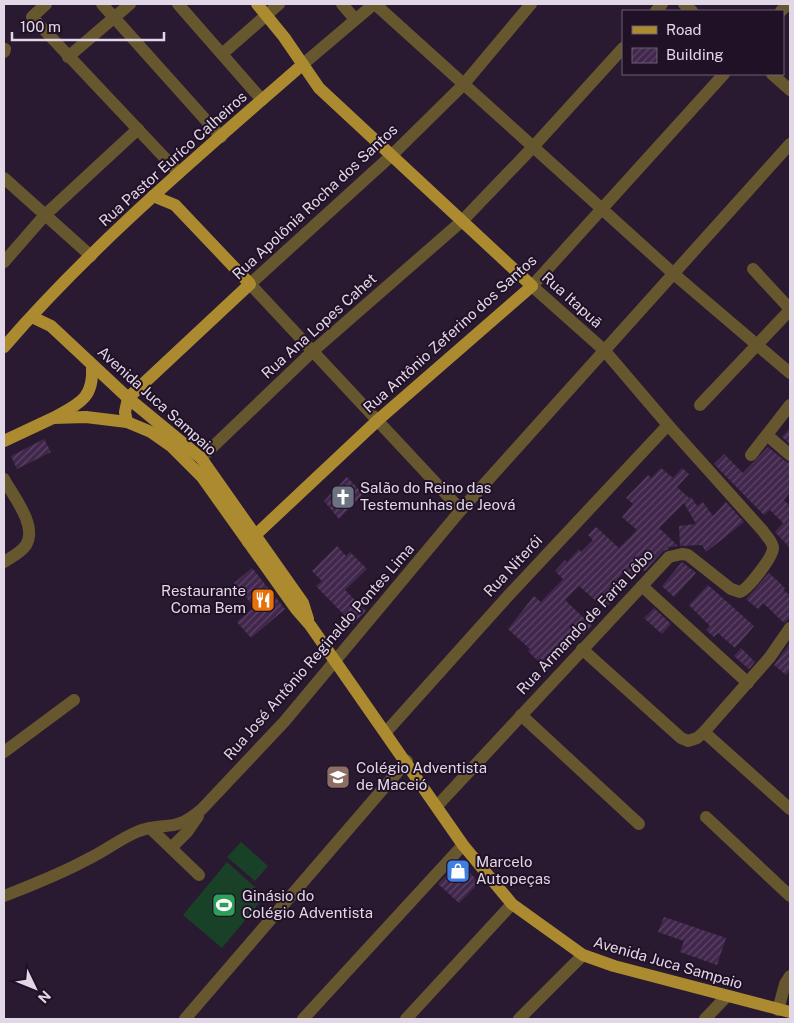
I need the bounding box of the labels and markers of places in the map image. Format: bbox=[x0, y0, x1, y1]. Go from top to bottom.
place label: Salão do Reino das Testemunhas de Jeová bbox=[360, 479, 515, 513]
church icon: Salão do Reino das Testemunhas de Jeová bbox=[330, 484, 356, 510]
place label: Restaurante Coma Bem bbox=[161, 582, 246, 616]
restaurant icon: Restaurante Coma Bem bbox=[250, 587, 276, 613]
place label: Colégio Adventista de Maceió bbox=[356, 759, 487, 793]
school or university icon: Colégio Adventista de Maceió bbox=[325, 764, 351, 790]
place label: Marcelo Autopeças bbox=[476, 853, 551, 887]
shop icon: Marcelo Autopeças bbox=[445, 858, 471, 884]
place label: Ginásio do Colégio Adventista bbox=[242, 887, 373, 921]
sports icon: Ginásio do Colégio Adventista bbox=[211, 892, 237, 918]

